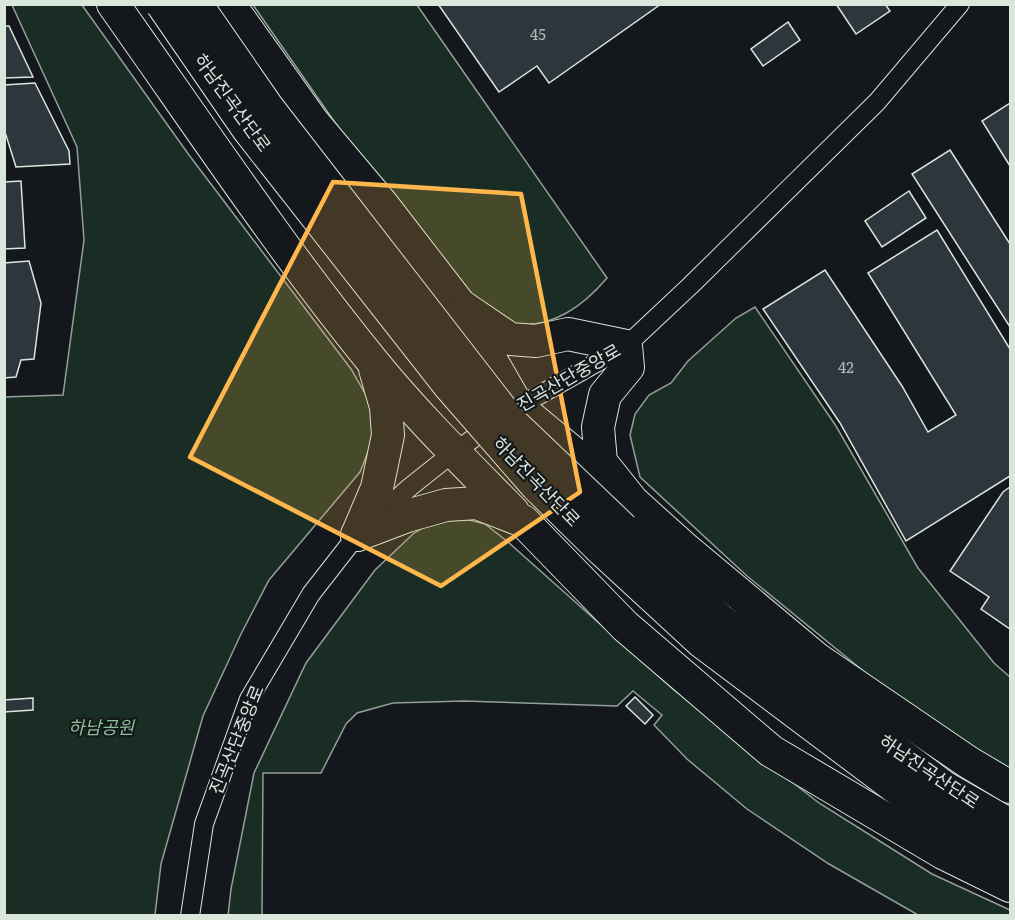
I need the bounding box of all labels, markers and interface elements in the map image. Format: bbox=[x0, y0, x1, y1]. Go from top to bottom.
house number: 45 bbox=[530, 22, 546, 45]
street label: 하남진곡산단로 bbox=[188, 47, 278, 157]
street label: 진곡산단중앙로 bbox=[511, 336, 625, 417]
house number: 42 bbox=[838, 355, 854, 378]
street label: 하남진곡산단로 bbox=[487, 430, 587, 532]
street label: 진곡산단중앙로 bbox=[201, 681, 270, 798]
park label: 하남공원 bbox=[68, 713, 136, 740]
street label: 하남진곡산단로 bbox=[874, 727, 985, 814]

